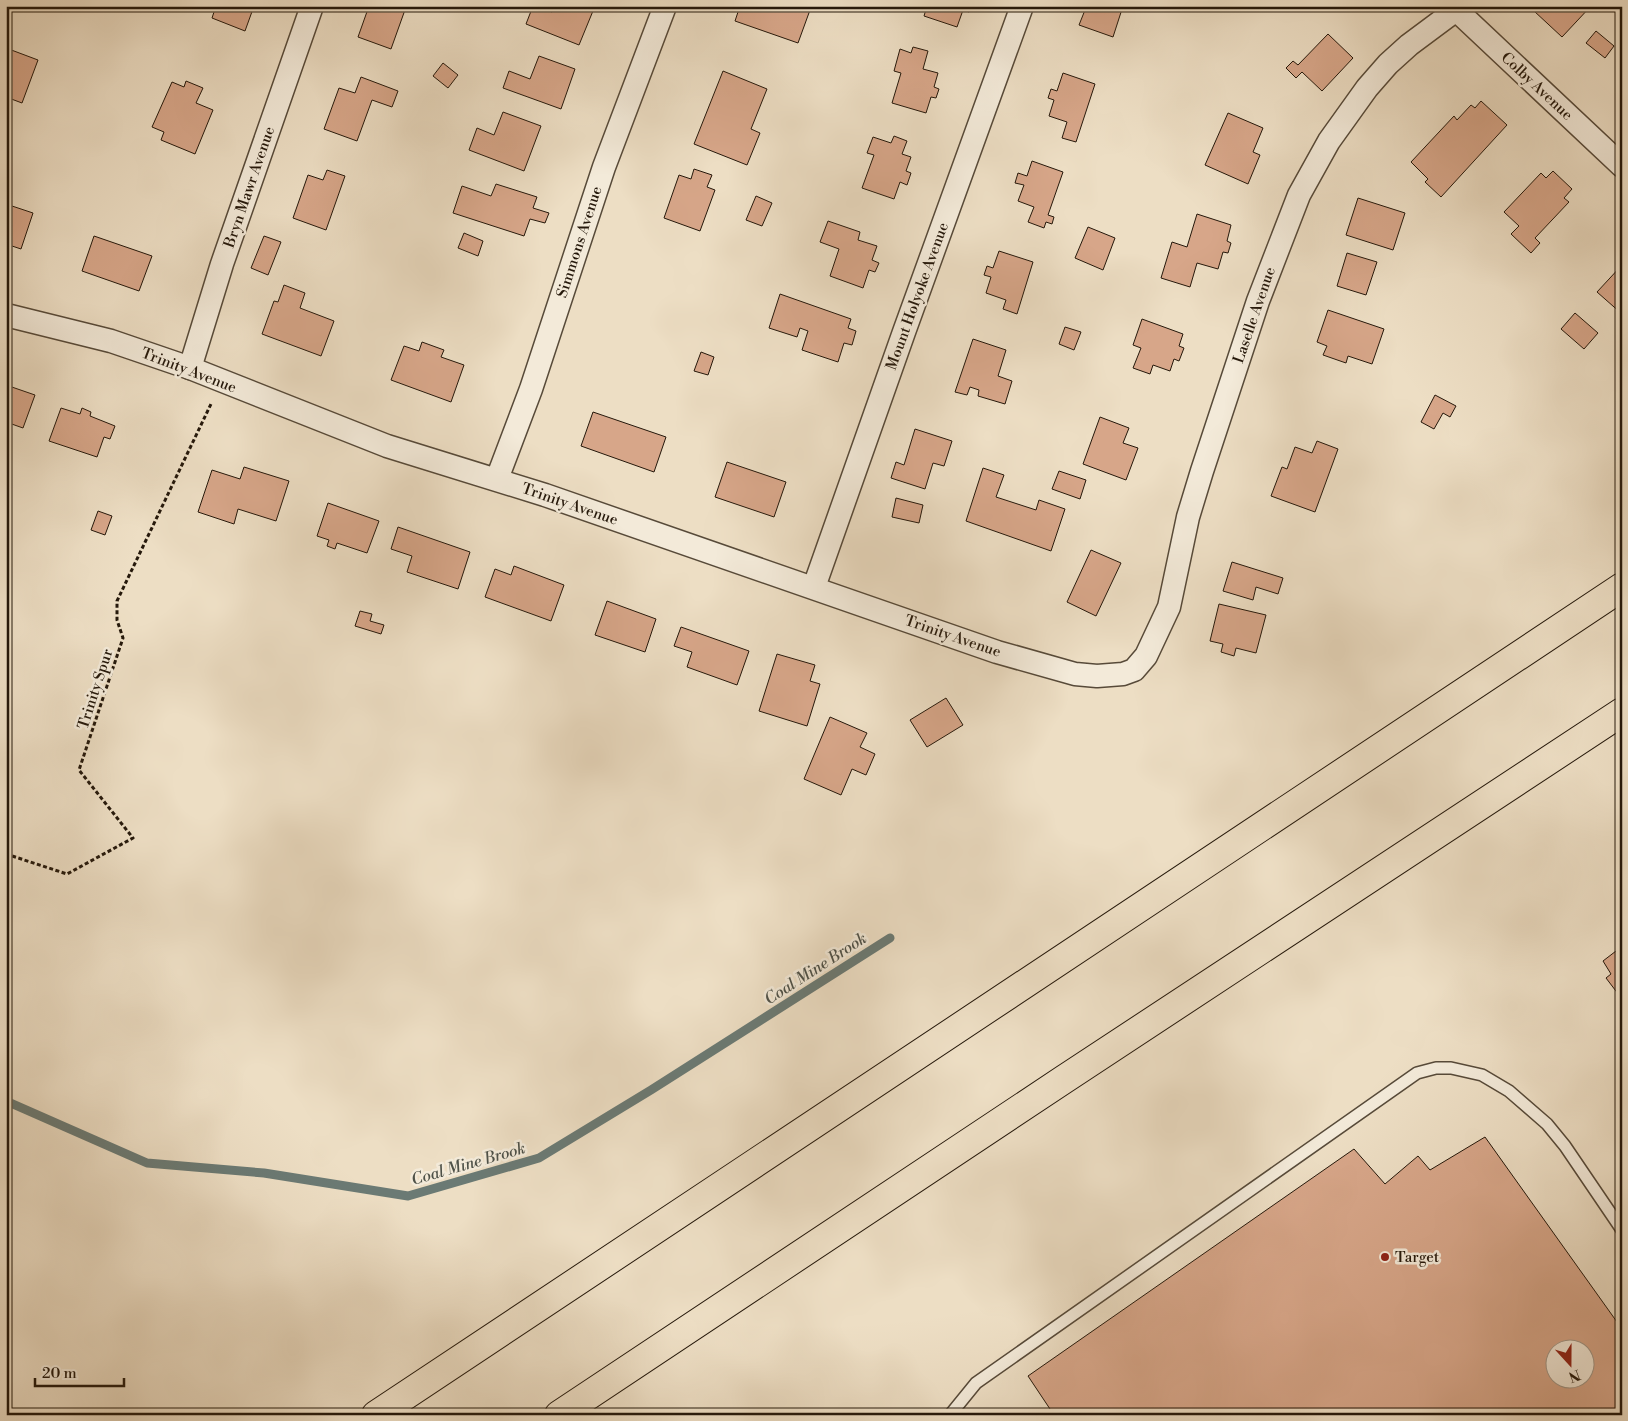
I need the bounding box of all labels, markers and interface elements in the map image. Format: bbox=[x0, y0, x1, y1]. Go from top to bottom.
street label: Colby Avenue bbox=[1497, 48, 1577, 124]
street label: Bryn Mawr Avenue bbox=[219, 124, 279, 251]
street label: Simmons Avenue bbox=[552, 184, 606, 300]
street label: Mount Holyoke Avenue bbox=[882, 220, 953, 373]
street label: Laselle Avenue bbox=[1229, 264, 1280, 366]
street label: Trinity Avenue bbox=[139, 344, 239, 397]
street label: Trinity Avenue bbox=[519, 479, 620, 530]
street label: Trinity Avenue bbox=[902, 611, 1003, 662]
street label: Trinity Spur bbox=[74, 646, 118, 732]
water label: Coal Mine Brook bbox=[761, 928, 870, 1009]
water label: Coal Mine Brook bbox=[409, 1138, 528, 1190]
place label: Target bbox=[1395, 1248, 1440, 1267]
marker: Target bbox=[1379, 1251, 1391, 1263]
north arrow bbox=[1546, 1338, 1596, 1388]
scale bar bbox=[35, 1356, 124, 1388]
text: 20 m bbox=[42, 1364, 77, 1383]
text: N bbox=[1566, 1365, 1583, 1386]

